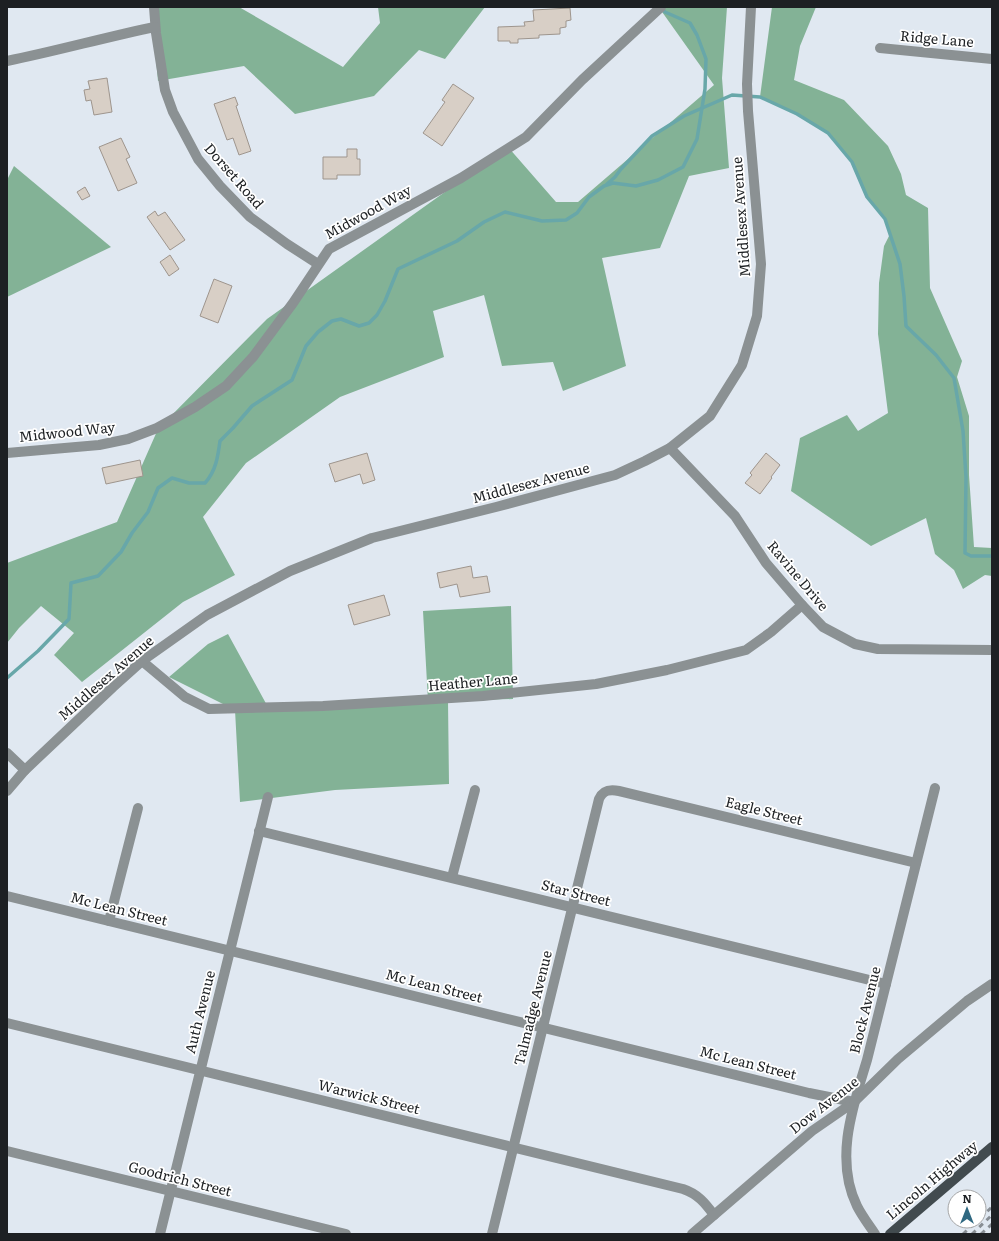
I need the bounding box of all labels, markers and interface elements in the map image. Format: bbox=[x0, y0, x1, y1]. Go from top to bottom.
street label: Ridge Lane bbox=[899, 25, 975, 51]
street label: Dorset Road bbox=[201, 138, 269, 213]
street label: Middlesex Avenue bbox=[726, 156, 754, 278]
street label: Midwood Way bbox=[320, 179, 415, 243]
street label: Midwood Way bbox=[18, 416, 117, 446]
street label: Middlesex Avenue bbox=[470, 457, 592, 507]
street label: Ravine Drive bbox=[763, 536, 834, 615]
street label: Middlesex Avenue bbox=[53, 630, 157, 724]
street label: Heather Lane bbox=[427, 667, 519, 695]
street label: Eagle Street bbox=[724, 791, 805, 829]
street label: Star Street bbox=[540, 874, 613, 910]
street label: Mc Lean Street bbox=[69, 886, 170, 930]
street label: Talmadge Avenue bbox=[508, 948, 556, 1067]
street label: Mc Lean Street bbox=[384, 963, 485, 1007]
street label: Block Avenue bbox=[844, 964, 885, 1056]
street label: Auth Avenue bbox=[179, 968, 219, 1055]
street label: Mc Lean Street bbox=[698, 1040, 799, 1084]
street label: Dow Avenue bbox=[785, 1071, 862, 1138]
street label: Warwick Street bbox=[316, 1074, 422, 1118]
street label: Lincoln Highway bbox=[881, 1134, 982, 1224]
street label: Goodrich Street bbox=[127, 1156, 234, 1201]
north arrow bbox=[947, 1189, 987, 1229]
text: N bbox=[962, 1190, 972, 1206]

